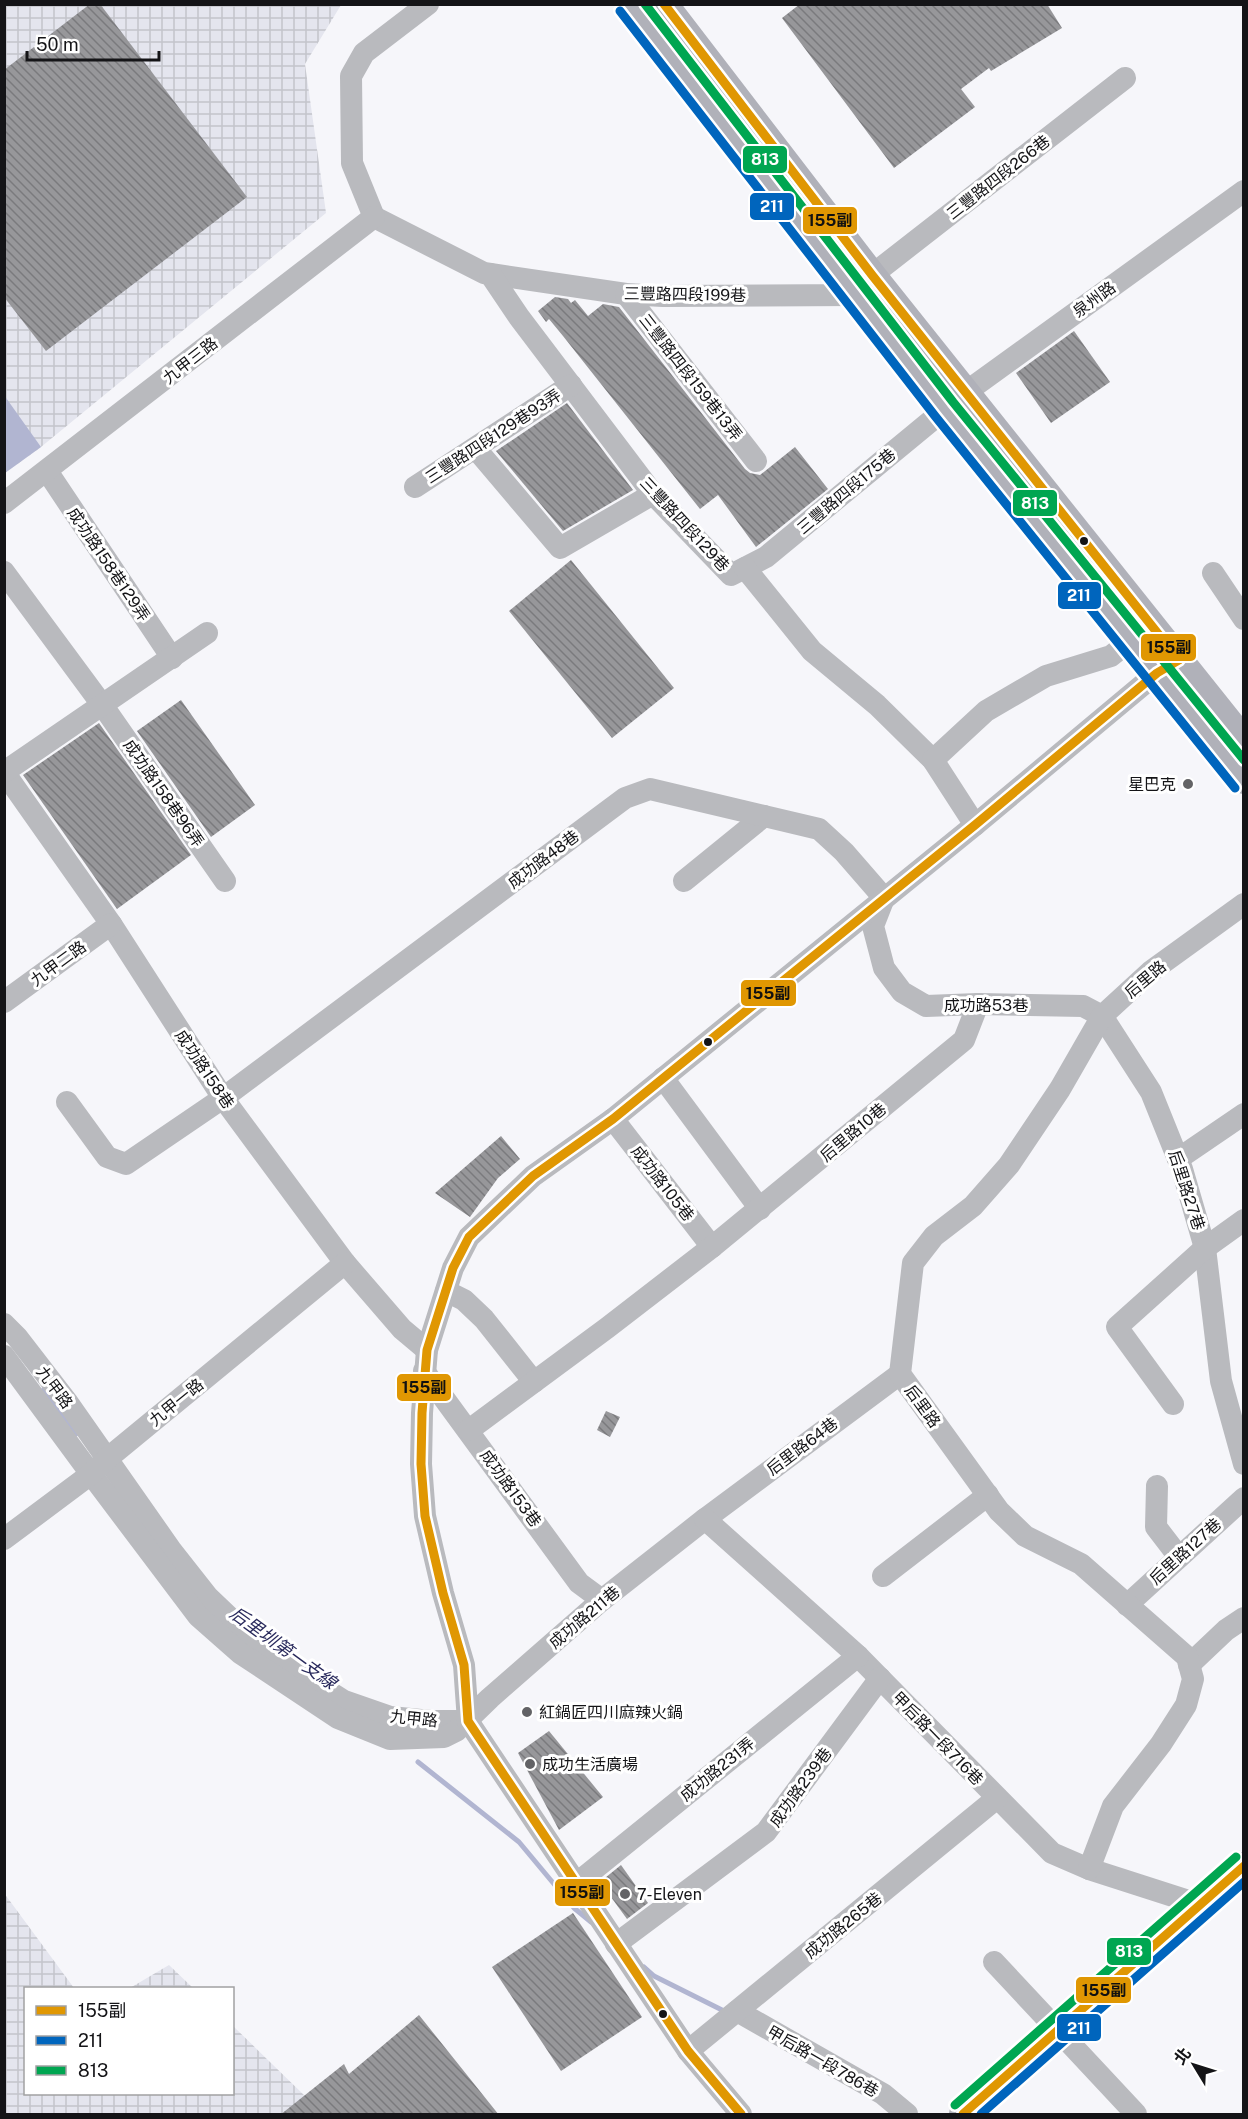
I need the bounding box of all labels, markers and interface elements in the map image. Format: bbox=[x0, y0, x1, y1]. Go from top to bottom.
scale bar bbox=[27, 24, 159, 62]
text: 50 m bbox=[36, 34, 79, 55]
street label: 三豐路四段266巷 bbox=[943, 131, 1054, 223]
line badge: 813 bbox=[742, 145, 788, 174]
text: 813 bbox=[751, 150, 779, 169]
line badge: 211 bbox=[749, 192, 795, 221]
text: 211 bbox=[760, 197, 784, 216]
line badge: 155副 bbox=[802, 206, 858, 235]
text: 155副 bbox=[808, 211, 852, 230]
street label: 泉州路 bbox=[1069, 278, 1119, 321]
street label: 三豐路四段199巷 bbox=[624, 284, 746, 305]
street label: 三豐路四段159巷13弄 bbox=[635, 310, 746, 444]
street label: 九甲三路 bbox=[159, 333, 221, 388]
street label: 三豐路四段129巷93弄 bbox=[422, 385, 565, 487]
street label: 三豐路四段175巷 bbox=[793, 445, 899, 538]
street label: 三豐路四段129巷 bbox=[636, 473, 733, 575]
line badge: 813 bbox=[1012, 489, 1058, 517]
text: 813 bbox=[1021, 494, 1049, 513]
street label: 成功路158巷129弄 bbox=[63, 504, 154, 625]
unlabelled marker bbox=[1078, 535, 1090, 547]
line badge: 211 bbox=[1057, 581, 1102, 610]
text: 211 bbox=[1067, 586, 1091, 605]
line badge: 155副 bbox=[1140, 633, 1197, 662]
text: 155副 bbox=[1147, 638, 1191, 657]
street label: 成功路158巷96弄 bbox=[119, 736, 208, 851]
place label: 星巴克 bbox=[1128, 775, 1176, 794]
marker: 星巴克 bbox=[1181, 777, 1195, 791]
street label: 成功路48巷 bbox=[504, 826, 583, 892]
street label: 九甲二路 bbox=[27, 937, 90, 990]
street label: 后里路 bbox=[1121, 957, 1170, 1002]
line badge: 155副 bbox=[740, 979, 797, 1007]
text: 155副 bbox=[746, 984, 790, 1003]
street label: 成功路53巷 bbox=[944, 996, 1028, 1015]
street label: 成功路158巷 bbox=[171, 1026, 238, 1112]
unlabelled marker bbox=[702, 1036, 714, 1048]
street label: 后里路10巷 bbox=[816, 1099, 890, 1165]
street label: 成功路105巷 bbox=[627, 1142, 698, 1225]
street label: 后里路27巷 bbox=[1165, 1148, 1208, 1233]
street label: 九甲路 bbox=[33, 1362, 77, 1412]
line badge: 155副 bbox=[396, 1373, 452, 1402]
street label: 九甲一路 bbox=[145, 1375, 207, 1430]
text: 155副 bbox=[402, 1378, 446, 1397]
street label: 后里路 bbox=[901, 1381, 944, 1431]
street label: 后里路64巷 bbox=[763, 1414, 842, 1479]
street label: 成功路153巷 bbox=[476, 1446, 545, 1531]
street label: 后里路127巷 bbox=[1146, 1514, 1225, 1588]
street label: 成功路211巷 bbox=[545, 1582, 624, 1652]
water label: 后里圳第一支線 bbox=[226, 1602, 342, 1694]
street label: 甲后路一段716巷 bbox=[888, 1688, 987, 1789]
place label: 紅鍋匠四川麻辣火鍋 bbox=[539, 1703, 683, 1722]
marker: 紅鍋匠四川麻辣火鍋 bbox=[520, 1705, 534, 1719]
street label: 九甲路 bbox=[389, 1707, 439, 1730]
street label: 成功路231弄 bbox=[676, 1734, 758, 1805]
street label: 成功路239巷 bbox=[765, 1744, 836, 1831]
place label: 成功生活廣場 bbox=[542, 1755, 638, 1774]
marker: 成功生活廣場 bbox=[523, 1757, 537, 1771]
line badge: 155副 bbox=[554, 1878, 611, 1907]
text: 155副 bbox=[560, 1883, 604, 1902]
place label: 7-Eleven bbox=[637, 1885, 702, 1904]
marker: 7-Eleven bbox=[618, 1887, 632, 1901]
street label: 成功路265巷 bbox=[801, 1889, 886, 1962]
line badge: 813 bbox=[1106, 1937, 1152, 1966]
text: 813 bbox=[1115, 1942, 1143, 1961]
line badge: 155副 bbox=[1075, 1976, 1132, 2004]
text: 155副 bbox=[1082, 1981, 1126, 2000]
legend bbox=[24, 1987, 234, 2095]
text: 155副 bbox=[78, 2000, 126, 2021]
unlabelled marker bbox=[657, 2008, 669, 2020]
line badge: 211 bbox=[1056, 2013, 1102, 2042]
text: 211 bbox=[1067, 2019, 1091, 2038]
street label: 甲后路一段786巷 bbox=[764, 2022, 882, 2101]
text: 211 bbox=[78, 2030, 103, 2051]
north arrow bbox=[1164, 2035, 1224, 2095]
text: 北 bbox=[1170, 2044, 1195, 2068]
text: 813 bbox=[78, 2060, 108, 2081]

